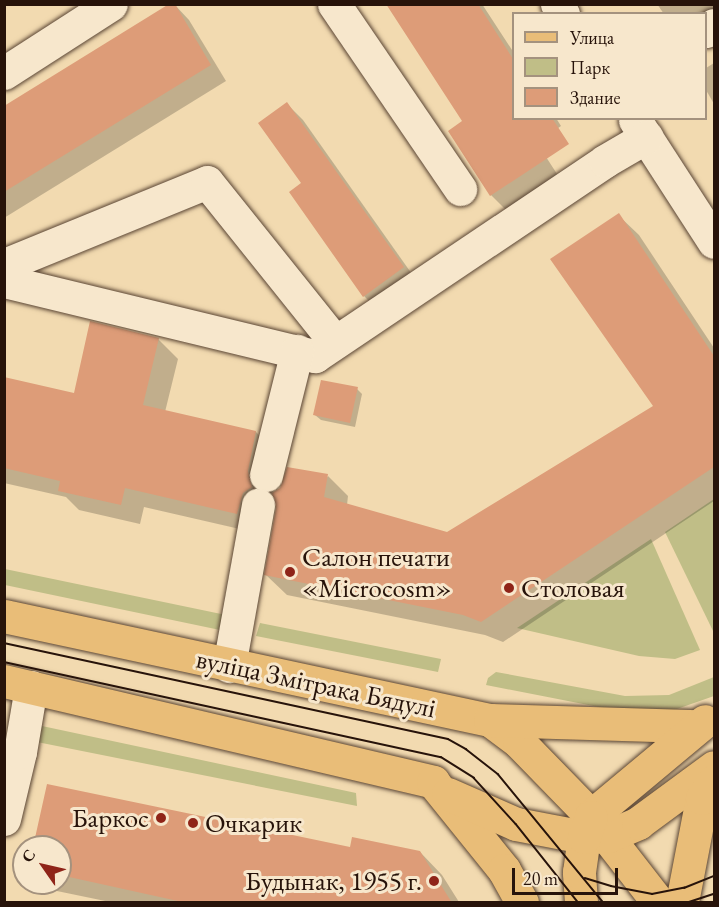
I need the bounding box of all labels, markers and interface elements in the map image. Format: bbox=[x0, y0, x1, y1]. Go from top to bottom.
legend bbox=[512, 12, 707, 120]
text: Улица bbox=[570, 26, 614, 49]
text: Парк bbox=[570, 56, 610, 79]
text: Здание bbox=[570, 86, 620, 109]
place label: Салон печати «Microcosm» bbox=[302, 540, 452, 603]
marker: Салон печати «Microcosm» bbox=[283, 565, 297, 579]
place label: Столовая bbox=[521, 572, 625, 604]
marker: Столовая bbox=[502, 581, 516, 595]
street label: вуліца Змітрака Бядулі bbox=[193, 642, 439, 724]
place label: Баркос bbox=[72, 802, 149, 834]
place label: Очкарик bbox=[205, 807, 302, 839]
marker: Баркос bbox=[154, 811, 168, 825]
marker: Очкарик bbox=[186, 816, 200, 830]
north arrow bbox=[12, 835, 72, 895]
text: С bbox=[16, 845, 40, 866]
scale bar bbox=[515, 856, 622, 894]
place label: Будынак, 1955 г. bbox=[245, 865, 422, 897]
text: 20 m bbox=[523, 867, 558, 890]
marker: Будынак, 1955 г. bbox=[427, 874, 441, 888]

